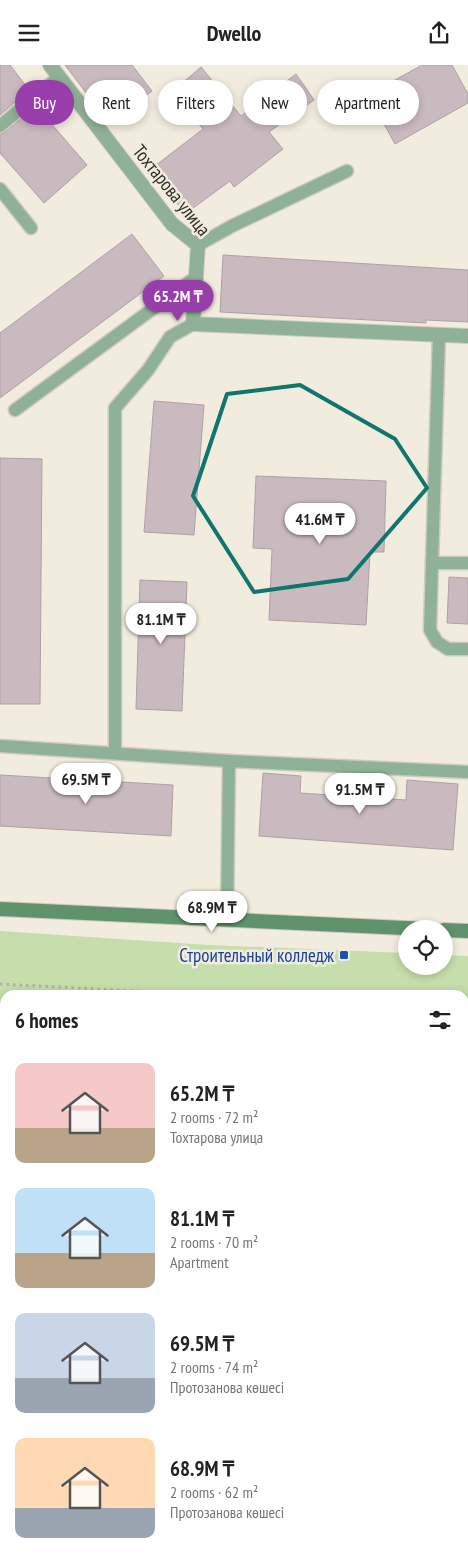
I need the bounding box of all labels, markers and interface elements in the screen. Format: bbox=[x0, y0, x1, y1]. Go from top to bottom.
icon: menu bbox=[15, 19, 43, 47]
text: Dwello bbox=[207, 19, 261, 47]
icon: share bbox=[425, 19, 453, 47]
chip: Buy bbox=[15, 80, 74, 125]
chip: Rent bbox=[84, 80, 148, 125]
chip: Filters bbox=[158, 80, 233, 125]
chip: New bbox=[243, 80, 307, 125]
chip: Apartment bbox=[317, 80, 419, 125]
street label: Тохтарова улица bbox=[128, 139, 216, 241]
pin: 65.2M ₸ bbox=[132, 279, 224, 322]
text: 65.2M ₸ bbox=[154, 286, 202, 306]
pin: 41.6M ₸ bbox=[274, 503, 366, 545]
text: 41.6M ₸ bbox=[296, 509, 344, 529]
pin: 81.1M ₸ bbox=[115, 603, 207, 645]
text: 81.1M ₸ bbox=[137, 609, 185, 629]
pin: 69.5M ₸ bbox=[40, 763, 132, 805]
text: 69.5M ₸ bbox=[62, 769, 110, 789]
pin: 91.5M ₸ bbox=[314, 773, 406, 815]
text: 91.5M ₸ bbox=[336, 779, 384, 799]
pin: 68.9M ₸ bbox=[166, 891, 258, 933]
text: 68.9M ₸ bbox=[188, 897, 236, 917]
map controls bbox=[398, 920, 453, 975]
button: locate bbox=[398, 920, 453, 975]
place label: Строительный колледж bbox=[179, 943, 335, 967]
marker: Строительный колледж bbox=[338, 949, 350, 961]
icon: filters bbox=[426, 1006, 454, 1034]
text: 6 homes bbox=[15, 1007, 78, 1034]
text: 65.2M ₸ bbox=[170, 1080, 234, 1107]
icon: home bbox=[55, 1083, 115, 1143]
text: 2 rooms · 72 m² bbox=[170, 1107, 258, 1127]
text: Тохтарова улица bbox=[170, 1127, 263, 1147]
text: 81.1M ₸ bbox=[170, 1205, 234, 1232]
icon: home bbox=[55, 1208, 115, 1268]
text: 2 rooms · 70 m² bbox=[170, 1232, 258, 1252]
text: Apartment bbox=[170, 1252, 229, 1272]
text: 69.5M ₸ bbox=[170, 1330, 234, 1357]
icon: home bbox=[55, 1333, 115, 1393]
text: 2 rooms · 74 m² bbox=[170, 1357, 258, 1377]
text: Протозанова көшесі bbox=[170, 1377, 284, 1397]
text: 68.9M ₸ bbox=[170, 1455, 234, 1482]
icon: home bbox=[55, 1458, 115, 1518]
text: 2 rooms · 62 m² bbox=[170, 1482, 258, 1502]
text: Протозанова көшесі bbox=[170, 1502, 284, 1522]

